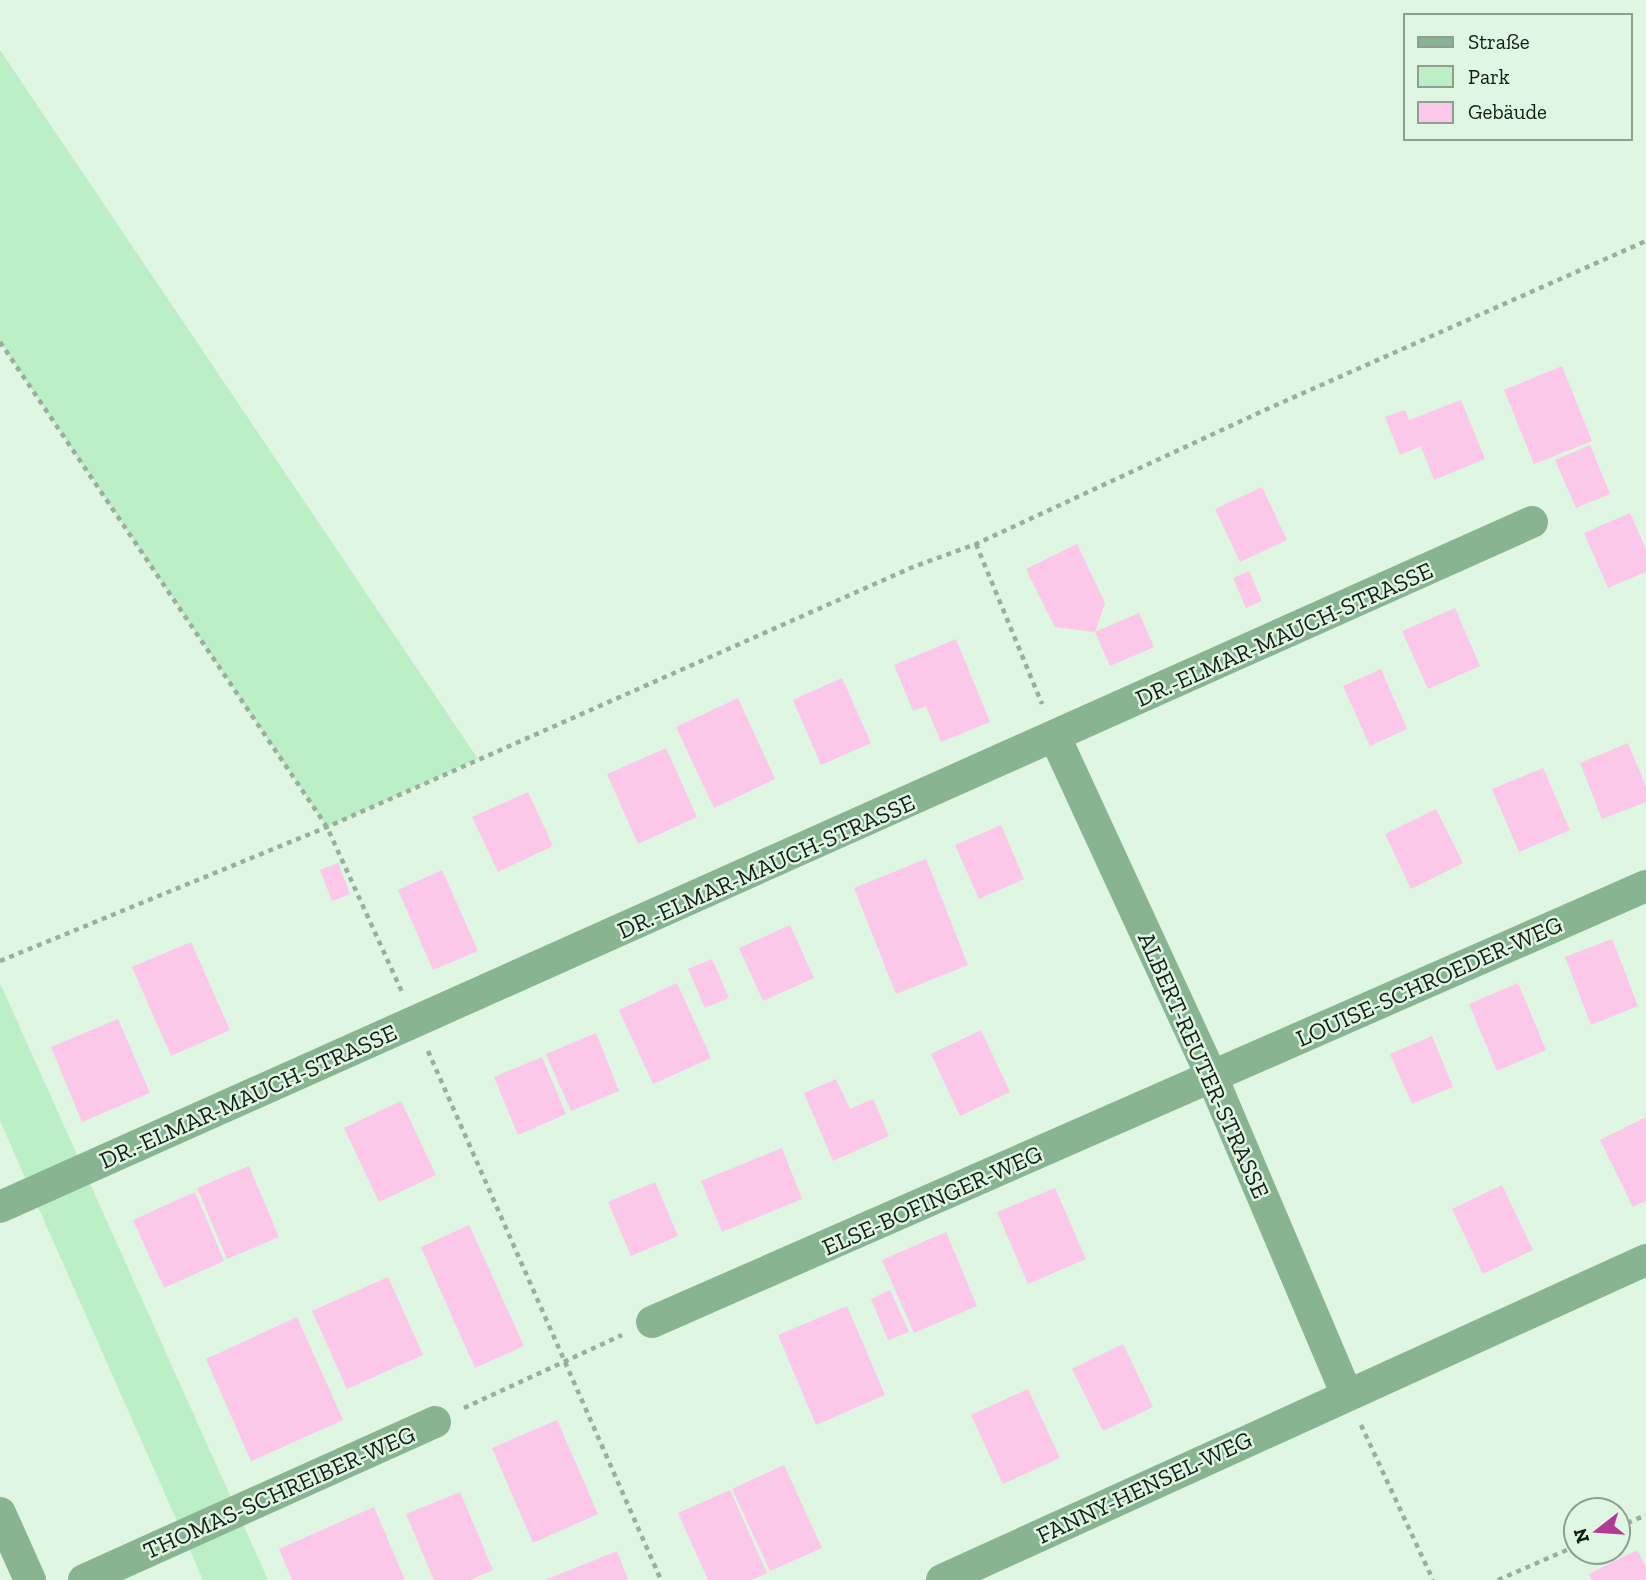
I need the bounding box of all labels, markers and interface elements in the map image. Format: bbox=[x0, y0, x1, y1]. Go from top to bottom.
legend bbox=[1404, 14, 1632, 140]
text: Straße bbox=[1468, 29, 1530, 54]
text: Park bbox=[1468, 64, 1510, 89]
text: Gebäude bbox=[1468, 99, 1547, 124]
street label: DR.-ELMAR-MAUCH-STRASSE bbox=[1131, 555, 1437, 713]
street label: DR.-ELMAR-MAUCH-STRASSE bbox=[613, 787, 919, 945]
street label: LOUISE-SCHROEDER-WEG bbox=[1291, 909, 1567, 1053]
street label: ALBERT-REUTER-STRASSE bbox=[1132, 927, 1276, 1203]
street label: DR.-ELMAR-MAUCH-STRASSE bbox=[95, 1017, 401, 1175]
street label: ELSE-BOFINGER-WEG bbox=[818, 1138, 1046, 1262]
street label: THOMAS-SCHREIBER-WEG bbox=[139, 1419, 419, 1565]
street label: FANNY-HENSEL-WEG bbox=[1032, 1424, 1256, 1550]
north arrow bbox=[1562, 1496, 1632, 1566]
text: N bbox=[1568, 1526, 1594, 1546]

